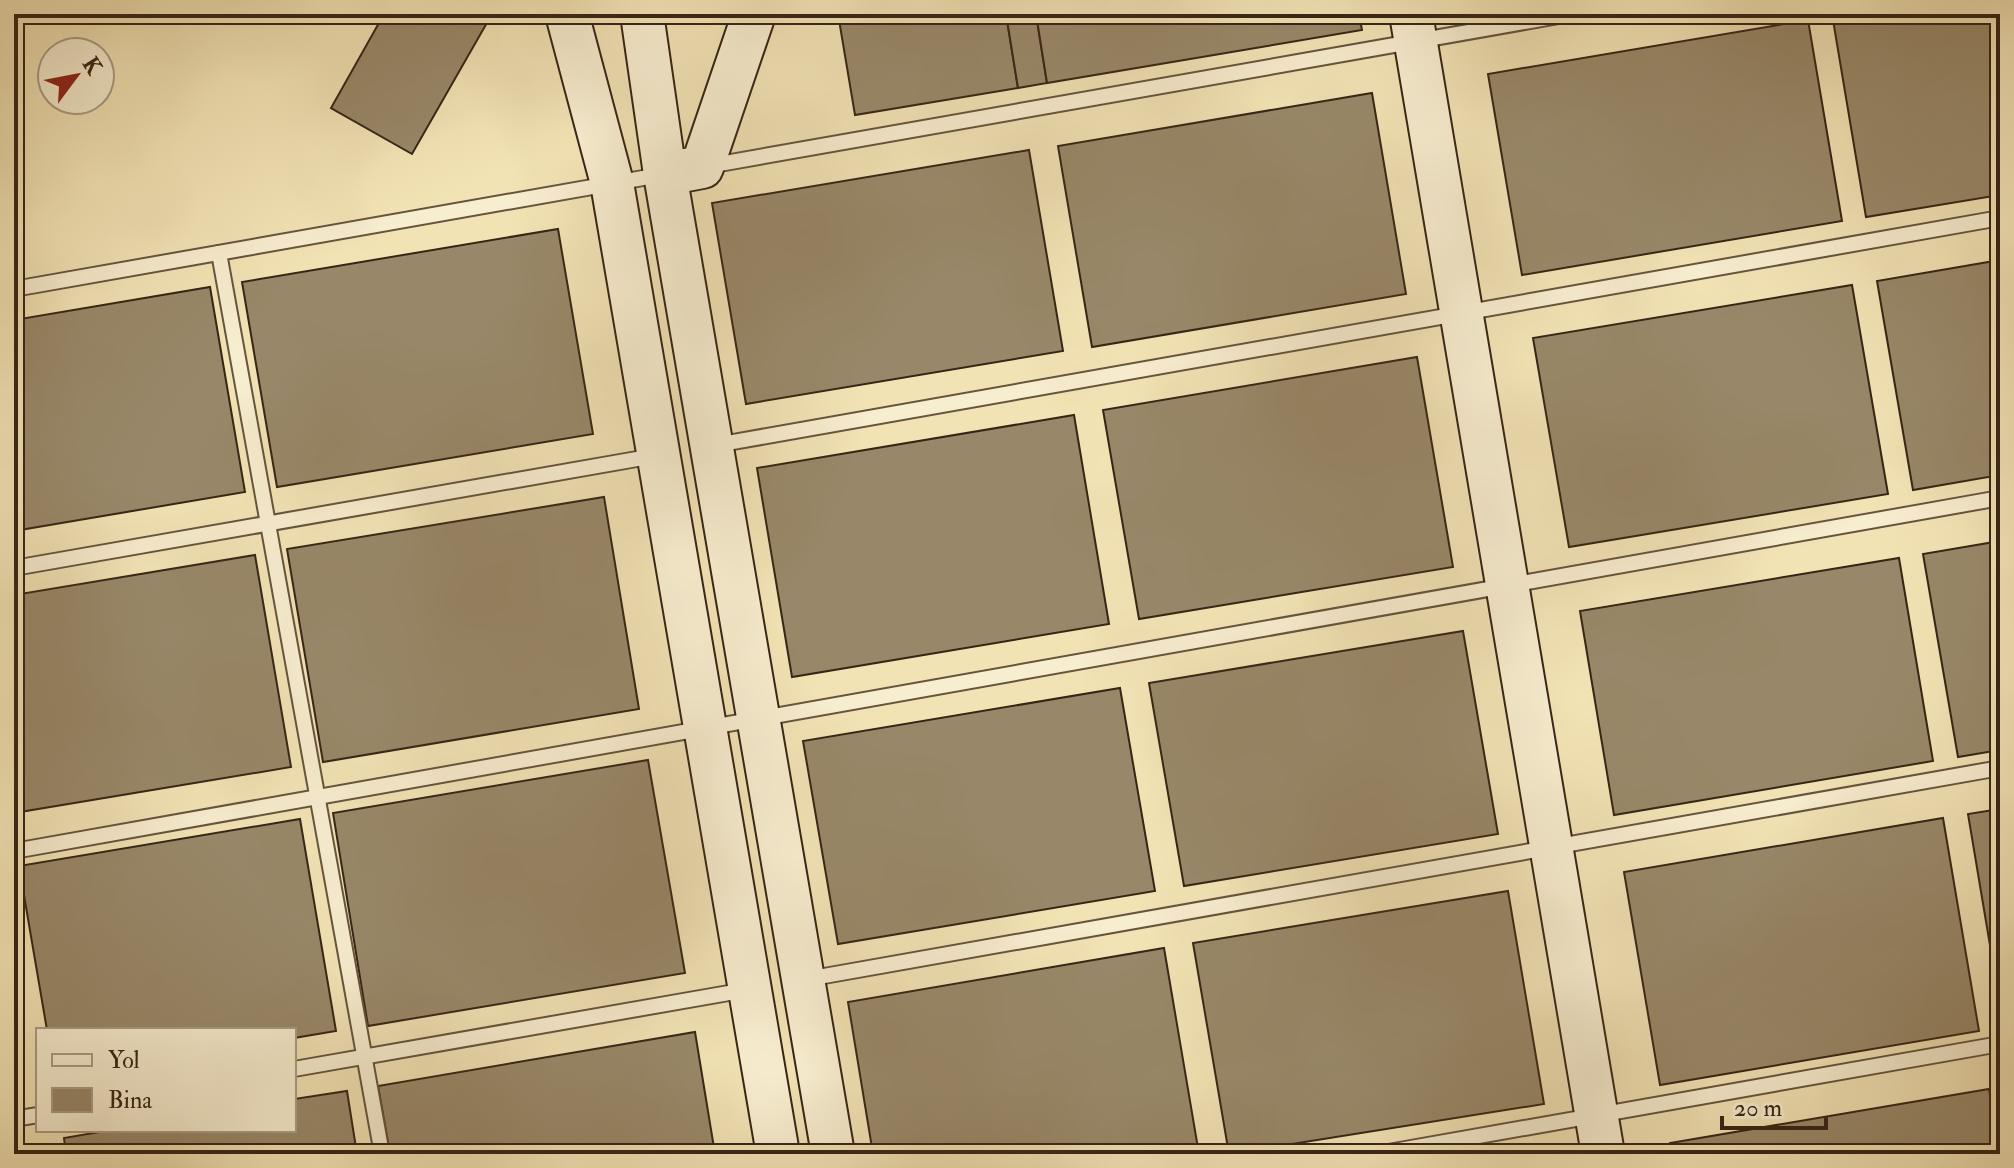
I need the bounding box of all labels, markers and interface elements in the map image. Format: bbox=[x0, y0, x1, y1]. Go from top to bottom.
north arrow bbox=[36, 36, 116, 116]
text: K bbox=[76, 52, 108, 80]
legend bbox=[36, 1028, 296, 1132]
text: Yol bbox=[108, 1045, 140, 1076]
scale bar bbox=[1722, 1080, 1826, 1130]
text: Bina bbox=[108, 1085, 153, 1116]
text: 20 m bbox=[1734, 1093, 1783, 1124]

